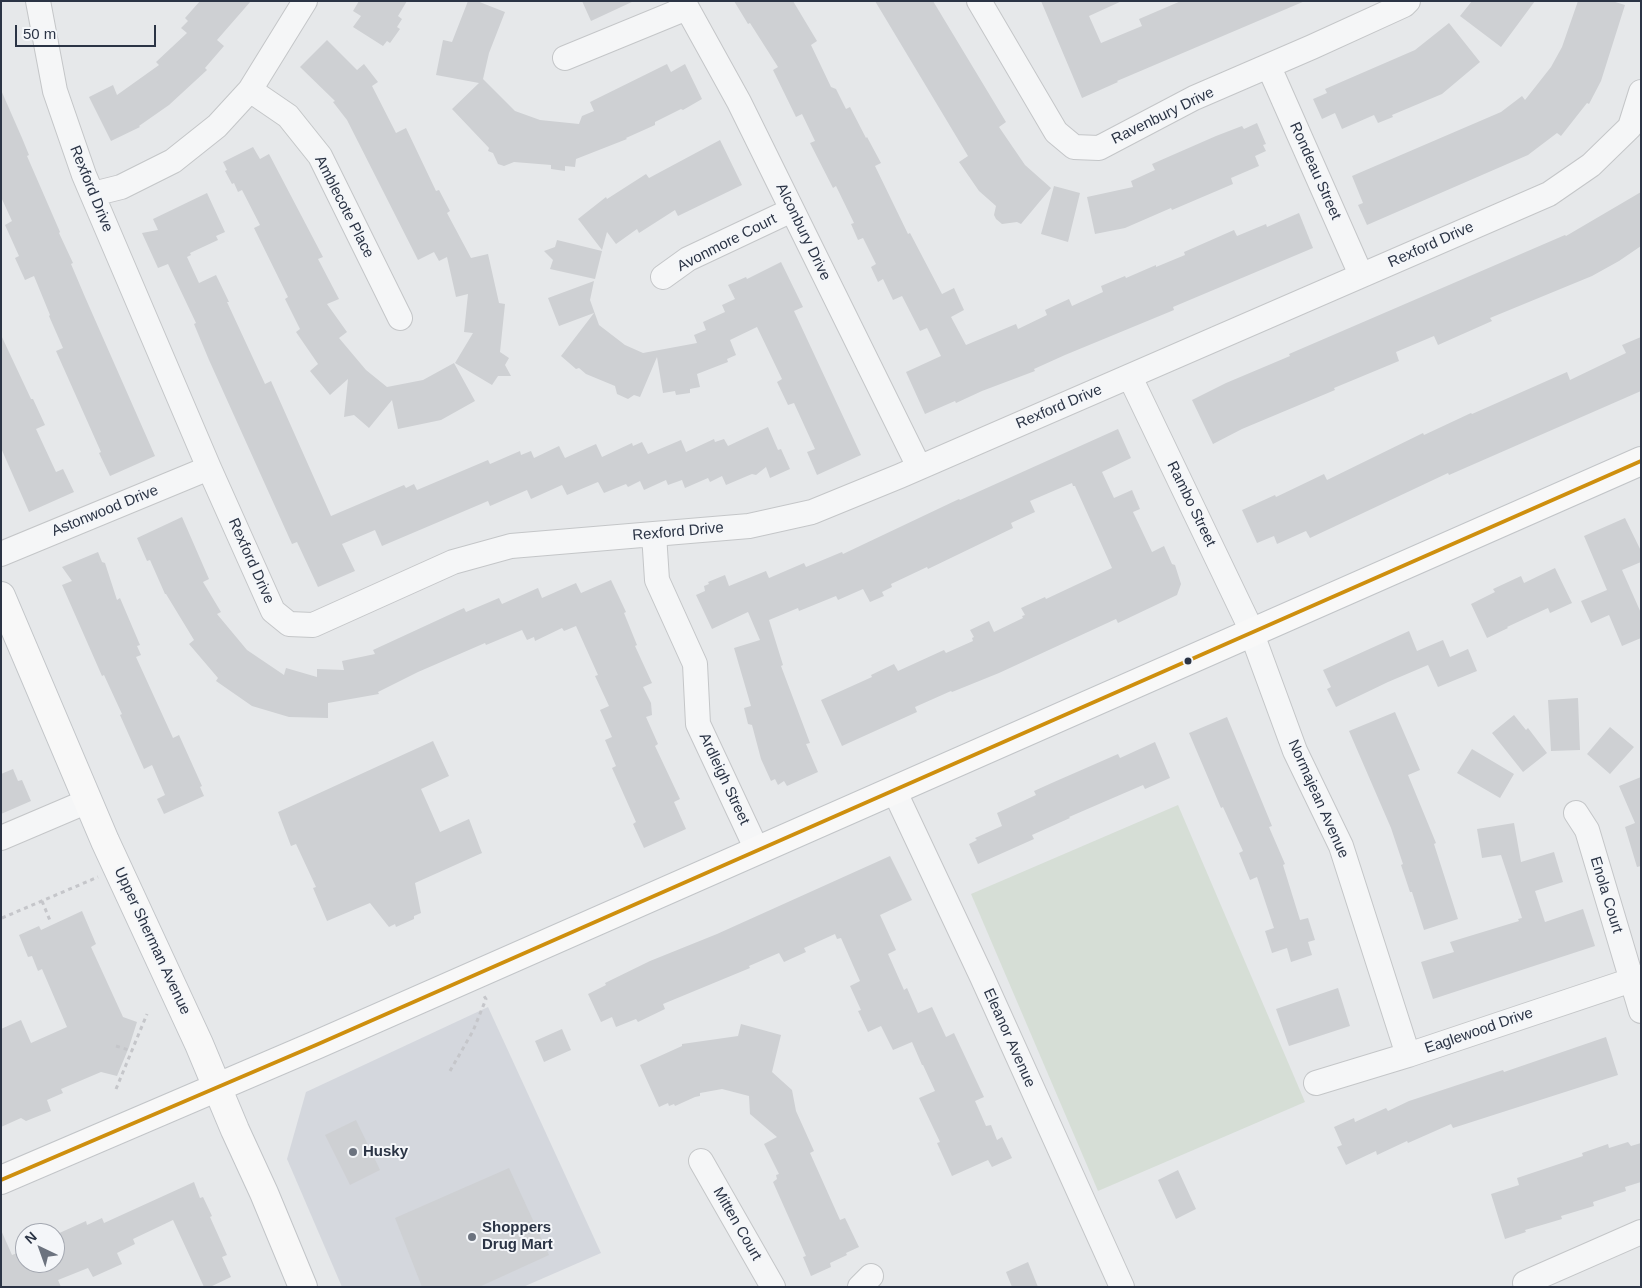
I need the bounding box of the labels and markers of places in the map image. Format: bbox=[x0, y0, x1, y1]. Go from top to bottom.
unlabelled marker bbox=[1183, 656, 1193, 666]
place label: Husky bbox=[363, 1143, 408, 1161]
marker: Husky bbox=[347, 1146, 359, 1158]
place label: Shoppers Drug Mart bbox=[482, 1219, 553, 1254]
marker: Shoppers Drug Mart bbox=[466, 1231, 478, 1243]

